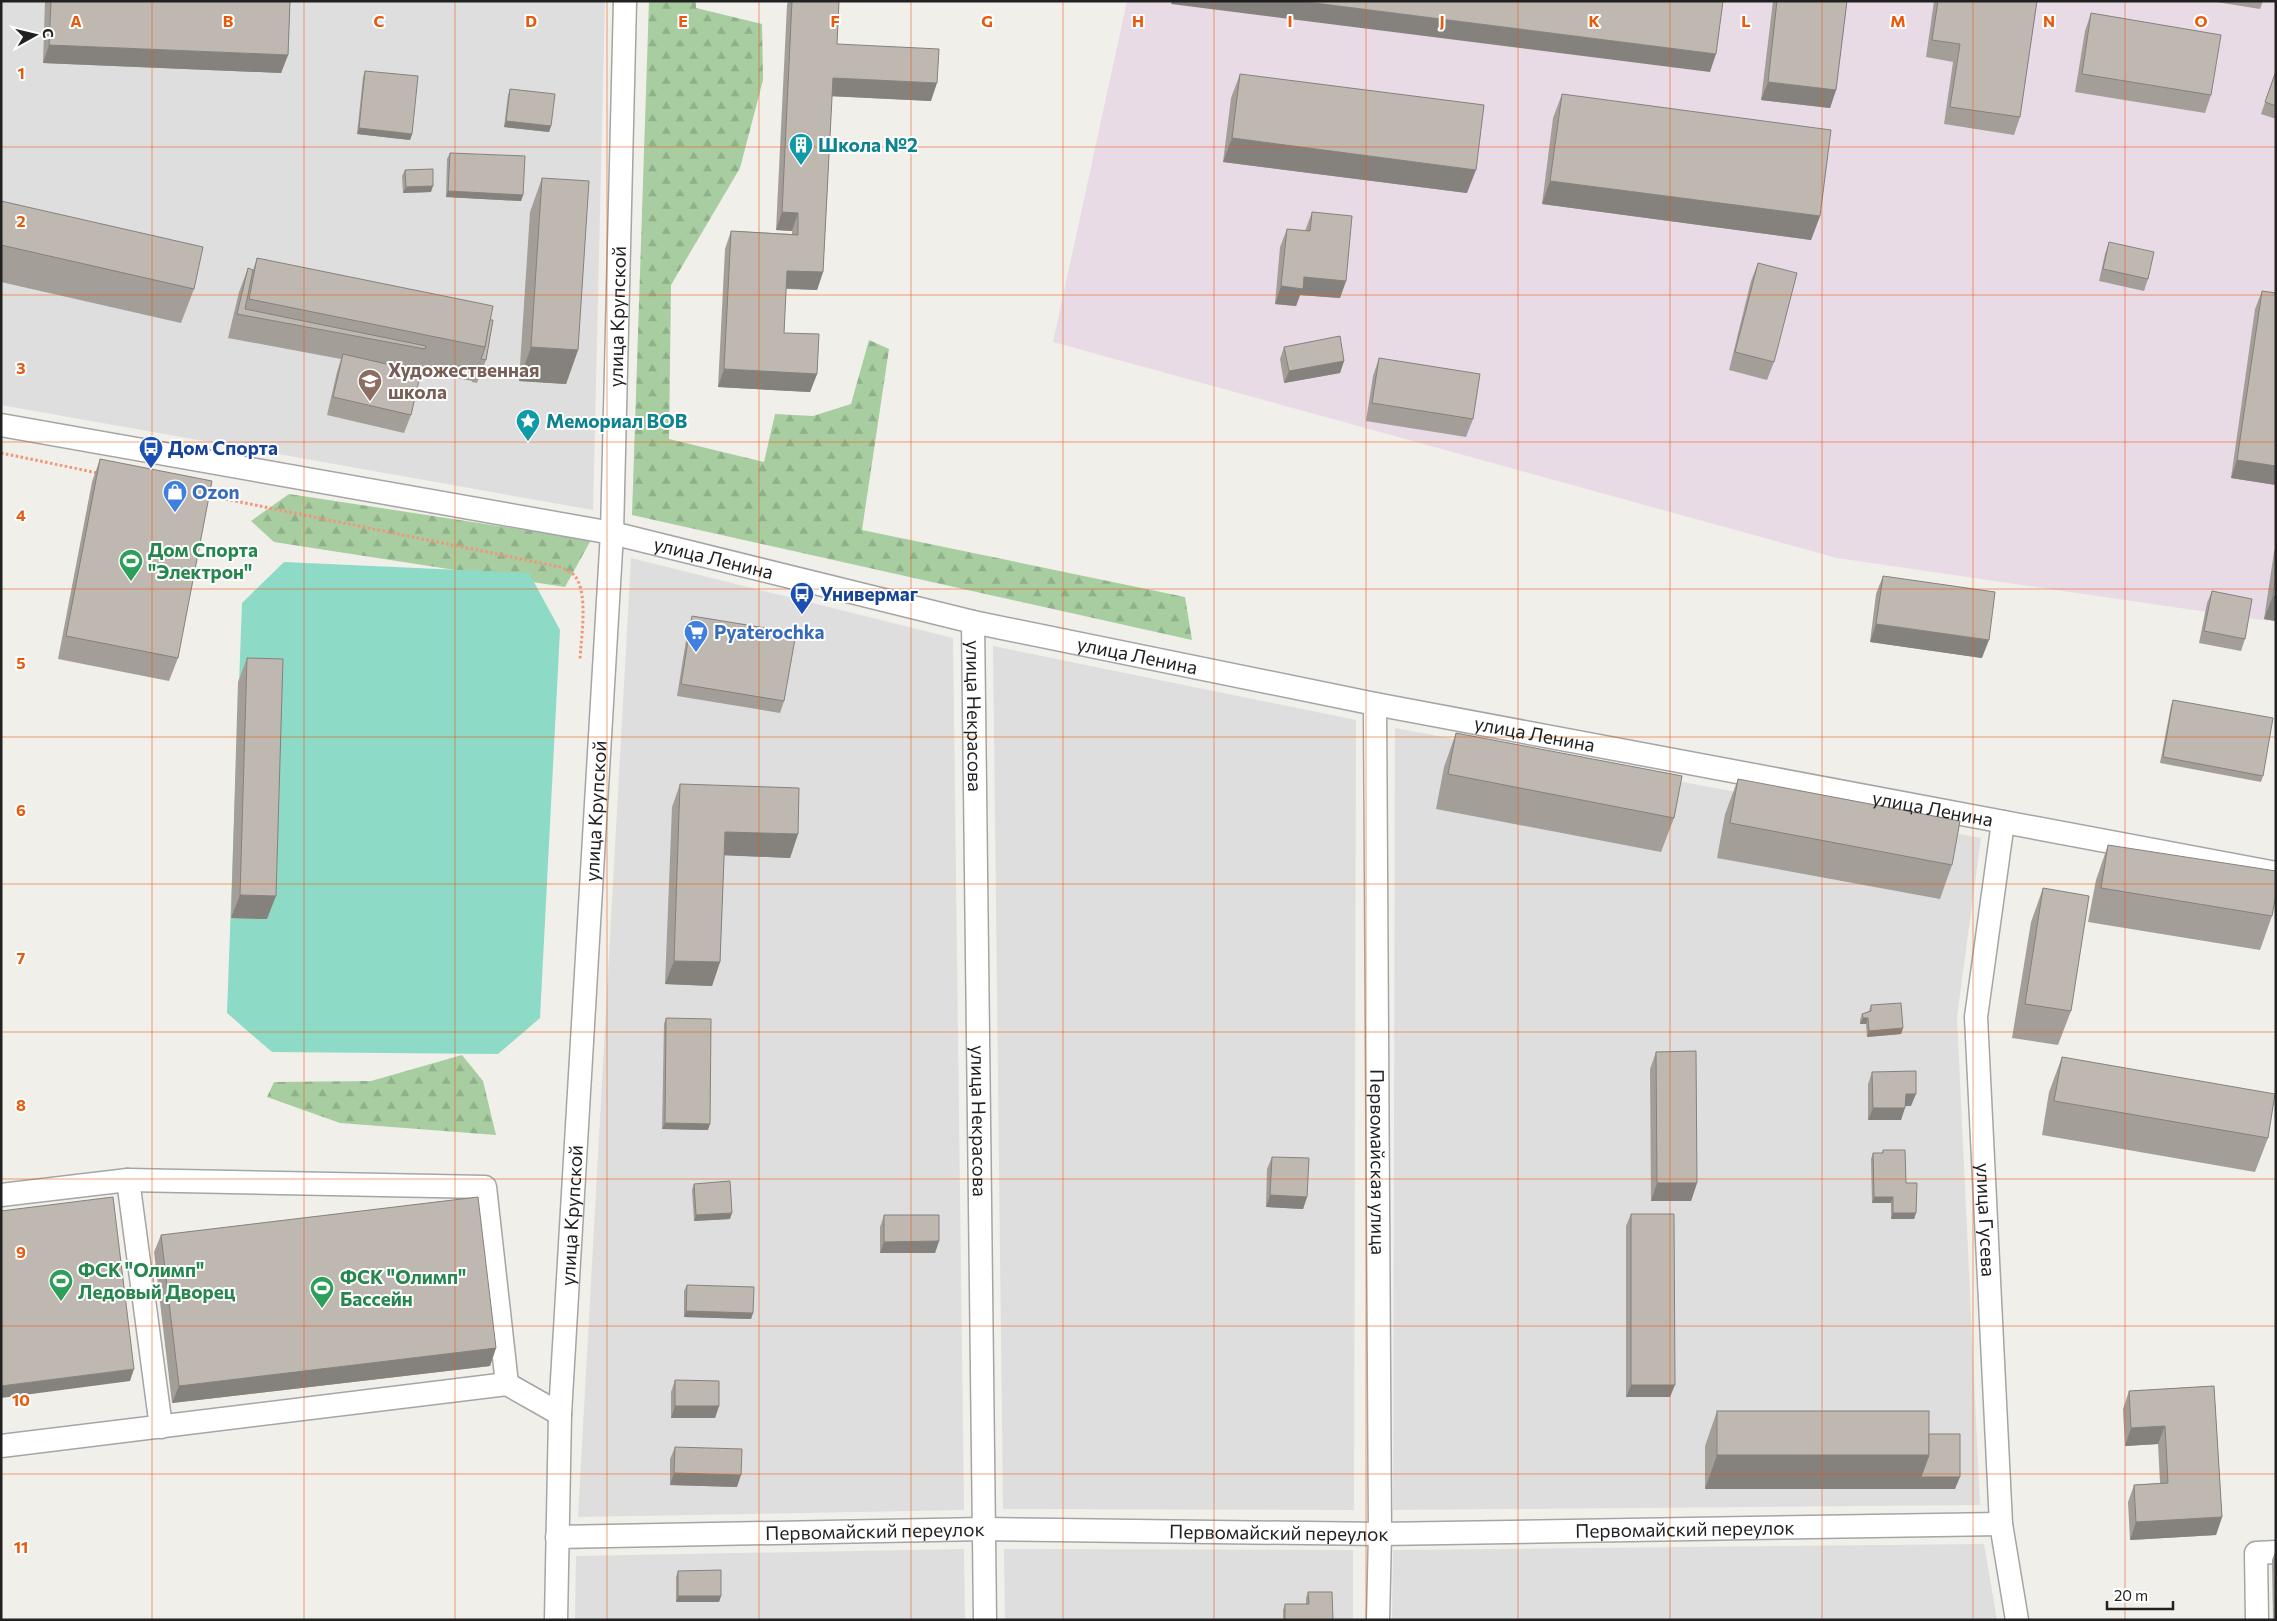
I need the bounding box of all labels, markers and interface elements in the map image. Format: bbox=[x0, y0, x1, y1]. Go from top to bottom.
north arrow bbox=[10, 10, 60, 60]
text: A bbox=[70, 11, 82, 30]
text: B bbox=[223, 11, 234, 30]
text: C bbox=[374, 11, 385, 30]
text: D bbox=[525, 11, 537, 30]
text: E bbox=[678, 11, 688, 30]
text: F bbox=[830, 11, 840, 30]
text: G bbox=[981, 11, 993, 30]
text: H bbox=[1132, 11, 1144, 30]
text: I bbox=[1287, 11, 1293, 30]
text: J bbox=[1439, 11, 1445, 30]
text: K bbox=[1588, 11, 1600, 30]
text: L bbox=[1741, 11, 1751, 30]
text: M bbox=[1890, 11, 1906, 30]
text: N bbox=[2043, 11, 2055, 30]
text: O bbox=[2194, 11, 2208, 30]
text: С bbox=[39, 27, 57, 39]
text: 1 bbox=[17, 63, 25, 82]
building icon: Школа №2 bbox=[788, 132, 814, 166]
place label: Школа №2 bbox=[818, 133, 918, 156]
text: 2 bbox=[16, 211, 26, 230]
street label: улица Крупской bbox=[604, 246, 630, 388]
text: 3 bbox=[16, 358, 26, 377]
place label: Художественная школа bbox=[388, 358, 539, 403]
school or university icon: Художественная школа bbox=[357, 368, 383, 402]
place icon: Мемориал ВОВ bbox=[515, 408, 541, 442]
place label: Мемориал ВОВ bbox=[546, 409, 687, 432]
bus stop icon: Дом Спорта bbox=[138, 435, 164, 469]
place label: Дом Спорта bbox=[168, 436, 278, 459]
shop icon: Ozon bbox=[162, 479, 188, 513]
place label: Ozon bbox=[192, 480, 240, 503]
text: 4 bbox=[16, 505, 26, 524]
street label: улица Ленина bbox=[651, 532, 776, 583]
place label: Дом Спорта "Электрон" bbox=[148, 538, 258, 583]
sports icon: Дом Спорта "Электрон" bbox=[118, 548, 144, 582]
bus stop icon: Универмаг bbox=[789, 581, 815, 615]
place label: Универмаг bbox=[820, 582, 919, 605]
supermarket icon: Pyaterochka bbox=[683, 619, 709, 653]
place label: Pyaterochka bbox=[714, 620, 825, 643]
street label: улица Ленина bbox=[1075, 632, 1200, 679]
street label: улица Некрасова bbox=[962, 640, 987, 792]
text: 5 bbox=[16, 653, 26, 672]
street label: улица Ленина bbox=[1472, 711, 1597, 756]
street label: улица Крупской bbox=[579, 740, 611, 882]
street label: улица Ленина bbox=[1871, 786, 1995, 831]
text: 6 bbox=[16, 800, 26, 819]
text: 7 bbox=[17, 948, 26, 967]
street label: улица Некрасова bbox=[967, 1045, 992, 1197]
street label: Первомайская улица bbox=[1366, 1069, 1390, 1255]
text: 8 bbox=[16, 1095, 26, 1114]
street label: улица Крупской bbox=[556, 1144, 587, 1287]
street label: улица Гусева bbox=[1972, 1162, 2001, 1277]
text: 9 bbox=[16, 1242, 26, 1261]
place label: ФСК "Олимп" Ледовый Дворец bbox=[78, 1258, 236, 1303]
place label: ФСК "Олимп" Бассейн bbox=[340, 1265, 466, 1310]
sports icon: ФСК "Олимп" Ледовый Дворец bbox=[48, 1268, 74, 1302]
sports icon: ФСК "Олимп" Бассейн bbox=[309, 1275, 335, 1309]
text: 10 bbox=[12, 1390, 30, 1409]
street label: Первомайский переулок bbox=[1575, 1515, 1795, 1542]
street label: Первомайский переулок bbox=[765, 1517, 985, 1544]
street label: Первомайский переулок bbox=[1169, 1519, 1389, 1545]
text: 11 bbox=[14, 1537, 28, 1556]
scale bar bbox=[2107, 1578, 2173, 1610]
text: 20 m bbox=[2114, 1586, 2148, 1604]

